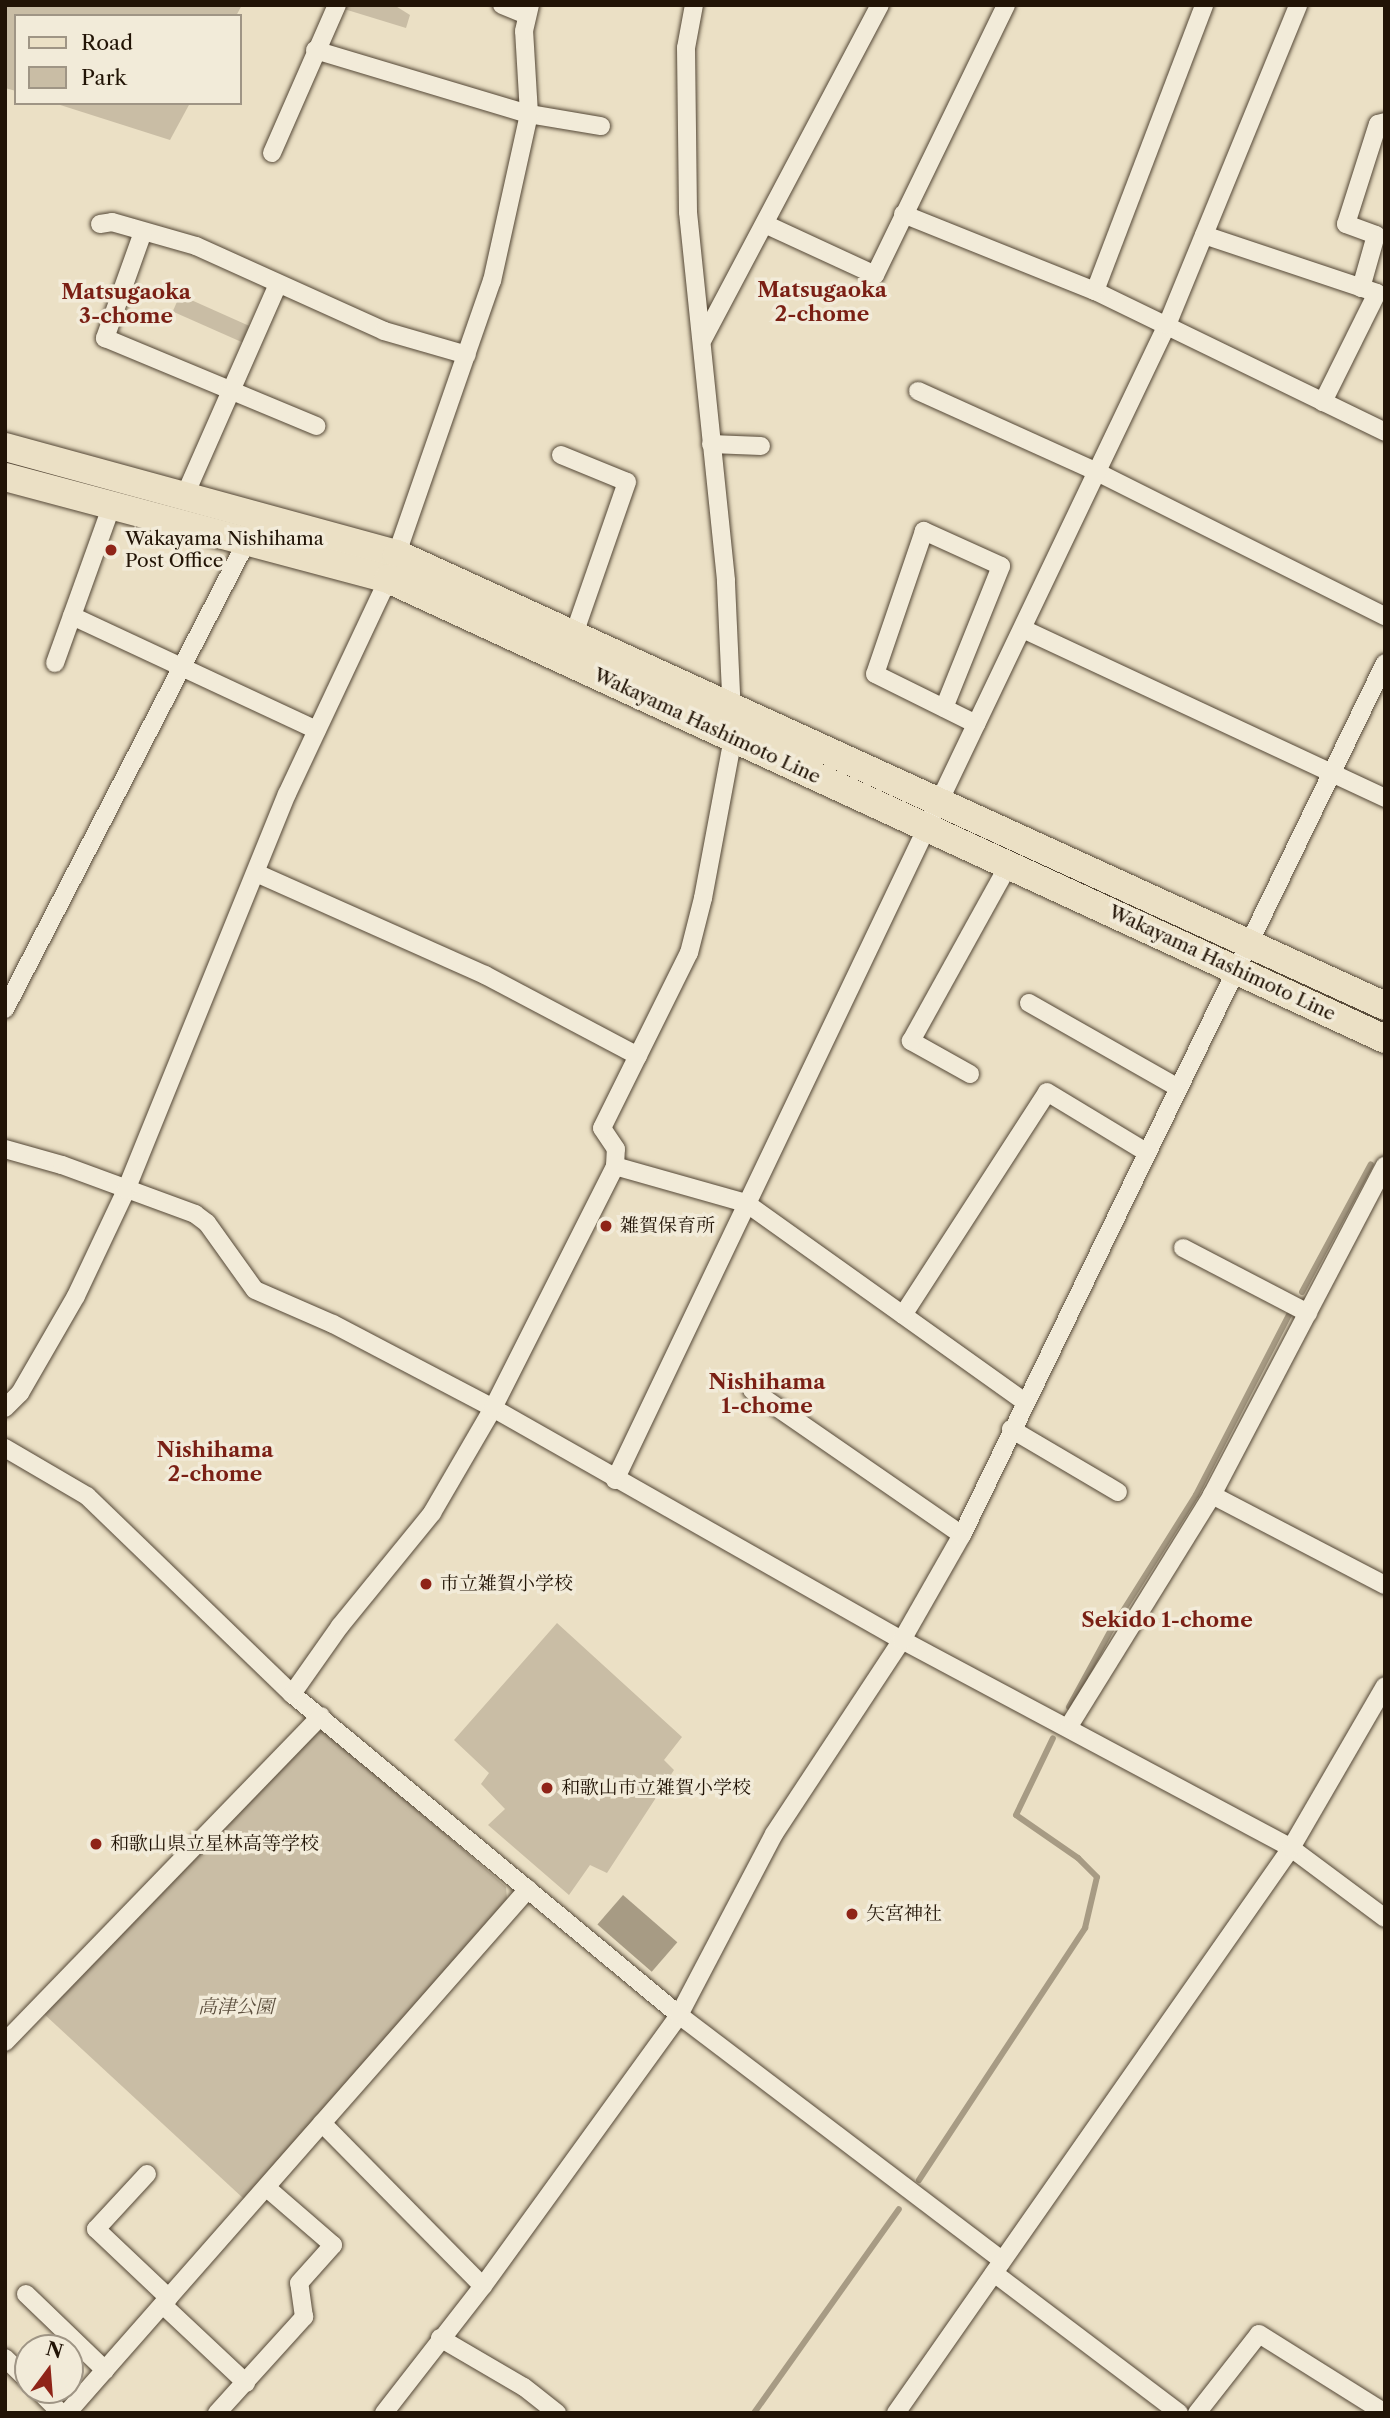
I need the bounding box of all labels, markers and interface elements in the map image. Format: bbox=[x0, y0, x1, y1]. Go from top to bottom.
legend bbox=[14, 14, 242, 105]
text: Road bbox=[81, 30, 133, 55]
text: Park bbox=[81, 65, 127, 90]
district label: Matsugaoka 2-chome bbox=[757, 277, 887, 327]
district label: Matsugaoka 3-chome bbox=[61, 279, 191, 329]
place label: Wakayama Nishihama Post Office bbox=[125, 528, 324, 572]
marker: Wakayama Nishihama Post Office bbox=[103, 542, 119, 558]
street label: Wakayama Hashimoto Line bbox=[590, 663, 824, 789]
street label: Wakayama Hashimoto Line bbox=[1105, 900, 1339, 1026]
place label: 雑賀保育所 bbox=[620, 1215, 715, 1237]
marker: 雑賀保育所 bbox=[598, 1218, 614, 1234]
district label: Nishihama 1-chome bbox=[709, 1369, 825, 1419]
district label: Nishihama 2-chome bbox=[157, 1437, 273, 1487]
place label: 市立雑賀小学校 bbox=[440, 1573, 573, 1595]
marker: 市立雑賀小学校 bbox=[418, 1576, 434, 1592]
district label: Sekido 1-chome bbox=[1081, 1607, 1253, 1633]
place label: 和歌山市立雑賀小学校 bbox=[561, 1777, 751, 1799]
marker: 和歌山市立雑賀小学校 bbox=[539, 1780, 555, 1796]
place label: 和歌山県立星林高等学校 bbox=[110, 1833, 319, 1855]
marker: 和歌山県立星林高等学校 bbox=[88, 1836, 104, 1852]
place label: 矢宮神社 bbox=[866, 1903, 942, 1925]
marker: 矢宮神社 bbox=[844, 1906, 860, 1922]
park label: 高津公園 bbox=[198, 1996, 274, 2018]
north arrow bbox=[14, 2334, 84, 2404]
text: N bbox=[43, 2337, 65, 2364]

